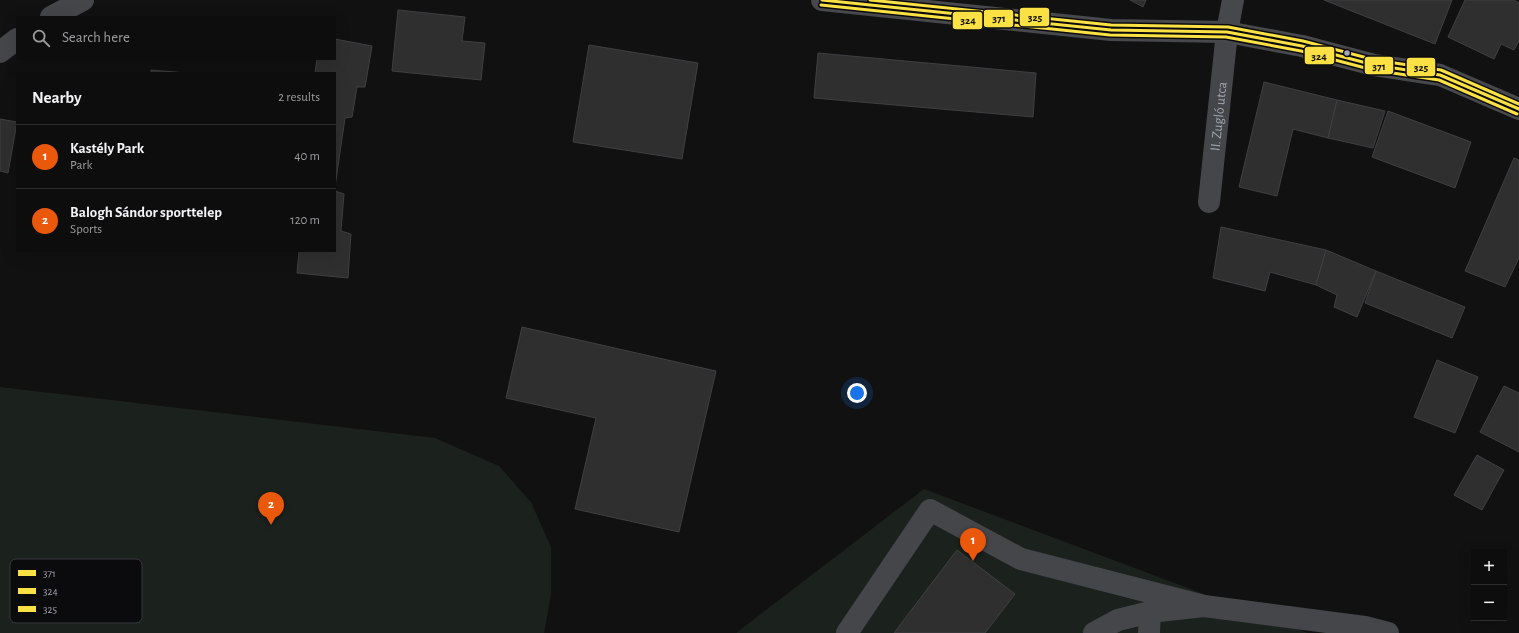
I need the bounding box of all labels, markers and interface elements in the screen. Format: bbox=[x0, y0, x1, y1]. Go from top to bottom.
line badge: 325 bbox=[1019, 7, 1050, 27]
line badge: 371 bbox=[983, 9, 1014, 28]
line badge: 324 bbox=[952, 11, 983, 30]
text: 325 bbox=[1028, 12, 1043, 23]
text: 371 bbox=[992, 13, 1006, 24]
text: 324 bbox=[960, 15, 976, 26]
search box bbox=[16, 16, 336, 60]
icon: search bbox=[30, 27, 52, 49]
text: Search here bbox=[62, 30, 130, 45]
line badge: 324 bbox=[1304, 46, 1335, 65]
unlabelled marker bbox=[1342, 48, 1352, 58]
text: 324 bbox=[1311, 51, 1327, 62]
line badge: 371 bbox=[1364, 56, 1394, 75]
line badge: 325 bbox=[1406, 57, 1436, 77]
text: 371 bbox=[1372, 61, 1386, 72]
text: 325 bbox=[1414, 62, 1429, 73]
street label: II. Zugló utca bbox=[1208, 81, 1230, 152]
text: Nearby bbox=[32, 89, 82, 106]
text: 2 results bbox=[278, 91, 320, 104]
text: Kastély Park bbox=[70, 141, 144, 156]
text: 1 bbox=[43, 150, 47, 163]
text: 40 m bbox=[294, 150, 320, 163]
text: Park bbox=[70, 159, 92, 172]
text: Balogh Sándor sporttelep bbox=[70, 205, 222, 220]
text: 2 bbox=[42, 214, 48, 227]
text: 120 m bbox=[290, 214, 320, 227]
text: Sports bbox=[70, 223, 102, 236]
your location bbox=[847, 383, 867, 403]
pin: 2 bbox=[258, 492, 284, 525]
pin: 1 bbox=[960, 528, 986, 561]
map controls bbox=[1471, 549, 1507, 621]
button: + bbox=[1471, 549, 1507, 585]
legend bbox=[10, 559, 142, 623]
text: 371 bbox=[43, 568, 56, 579]
button: − bbox=[1471, 585, 1507, 621]
text: 324 bbox=[43, 586, 58, 597]
text: 325 bbox=[43, 604, 58, 615]

